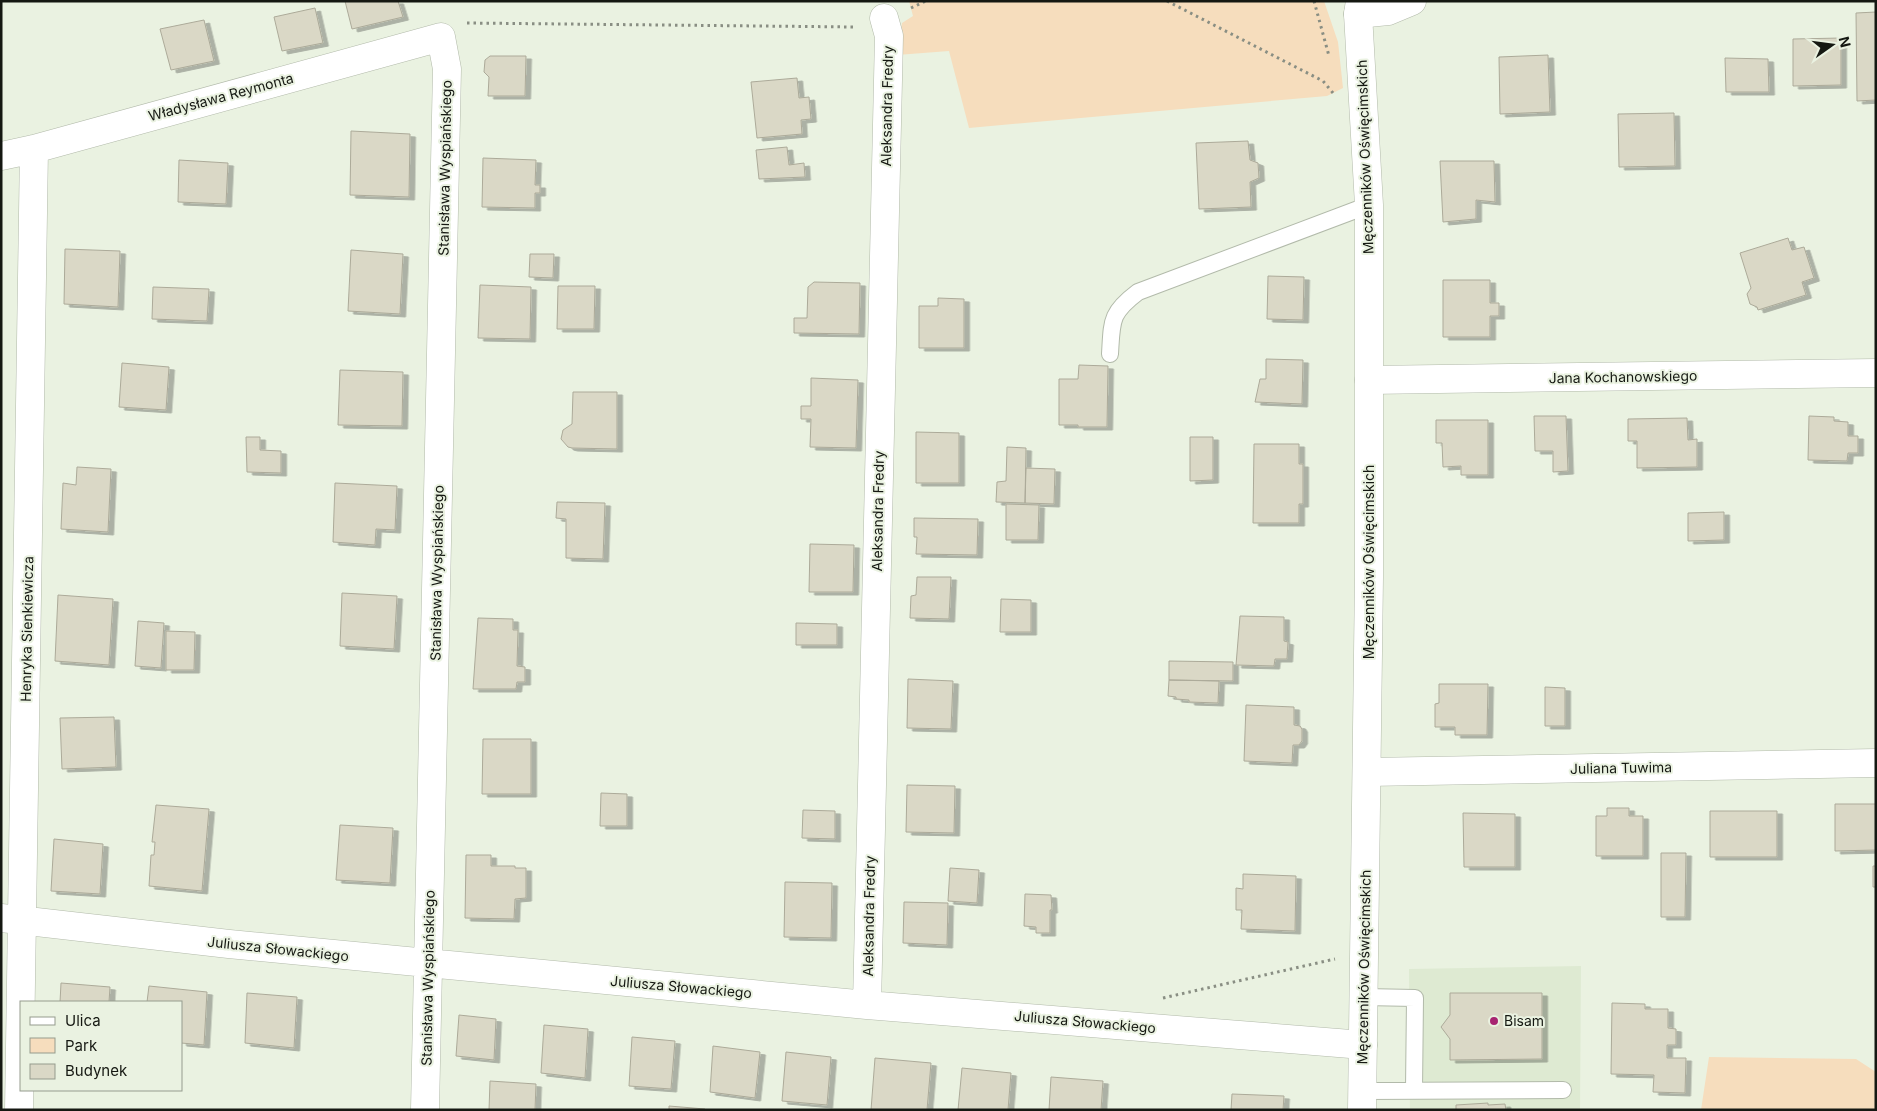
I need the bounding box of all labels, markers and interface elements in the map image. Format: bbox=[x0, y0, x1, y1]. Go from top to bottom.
north arrow bbox=[1807, 20, 1857, 70]
text: N bbox=[1836, 35, 1855, 49]
street label: Aleksandra Fredry bbox=[877, 45, 896, 167]
street label: Męczenników Oświęcimskich bbox=[1353, 59, 1376, 255]
street label: Władysława Reymonta bbox=[146, 69, 295, 124]
street label: Stanisława Wyspiańskiego bbox=[434, 80, 455, 256]
street label: Jana Kochanowskiego bbox=[1548, 367, 1698, 386]
street label: Aleksandra Fredry bbox=[868, 450, 887, 572]
street label: Męczenników Oświęcimskich bbox=[1360, 465, 1377, 659]
street label: Stanisława Wyspiańskiego bbox=[426, 485, 447, 661]
street label: Henryka Sienkiewicza bbox=[17, 556, 36, 702]
street label: Juliana Tuwima bbox=[1570, 758, 1672, 777]
street label: Aleksandra Fredry bbox=[859, 855, 878, 977]
street label: Męczenników Oświęcimskich bbox=[1353, 870, 1374, 1064]
street label: Stanisława Wyspiańskiego bbox=[417, 890, 438, 1066]
street label: Juliusza Słowackiego bbox=[206, 933, 350, 964]
street label: Juliusza Słowackiego bbox=[609, 972, 753, 1001]
legend bbox=[20, 1001, 182, 1091]
street label: Juliusza Słowackiego bbox=[1013, 1007, 1157, 1036]
text: Ulica bbox=[65, 1011, 101, 1030]
place label: Bisam bbox=[1504, 1012, 1544, 1029]
marker: Bisam bbox=[1488, 1015, 1500, 1027]
text: Park bbox=[65, 1036, 98, 1055]
text: Budynek bbox=[65, 1061, 128, 1080]

